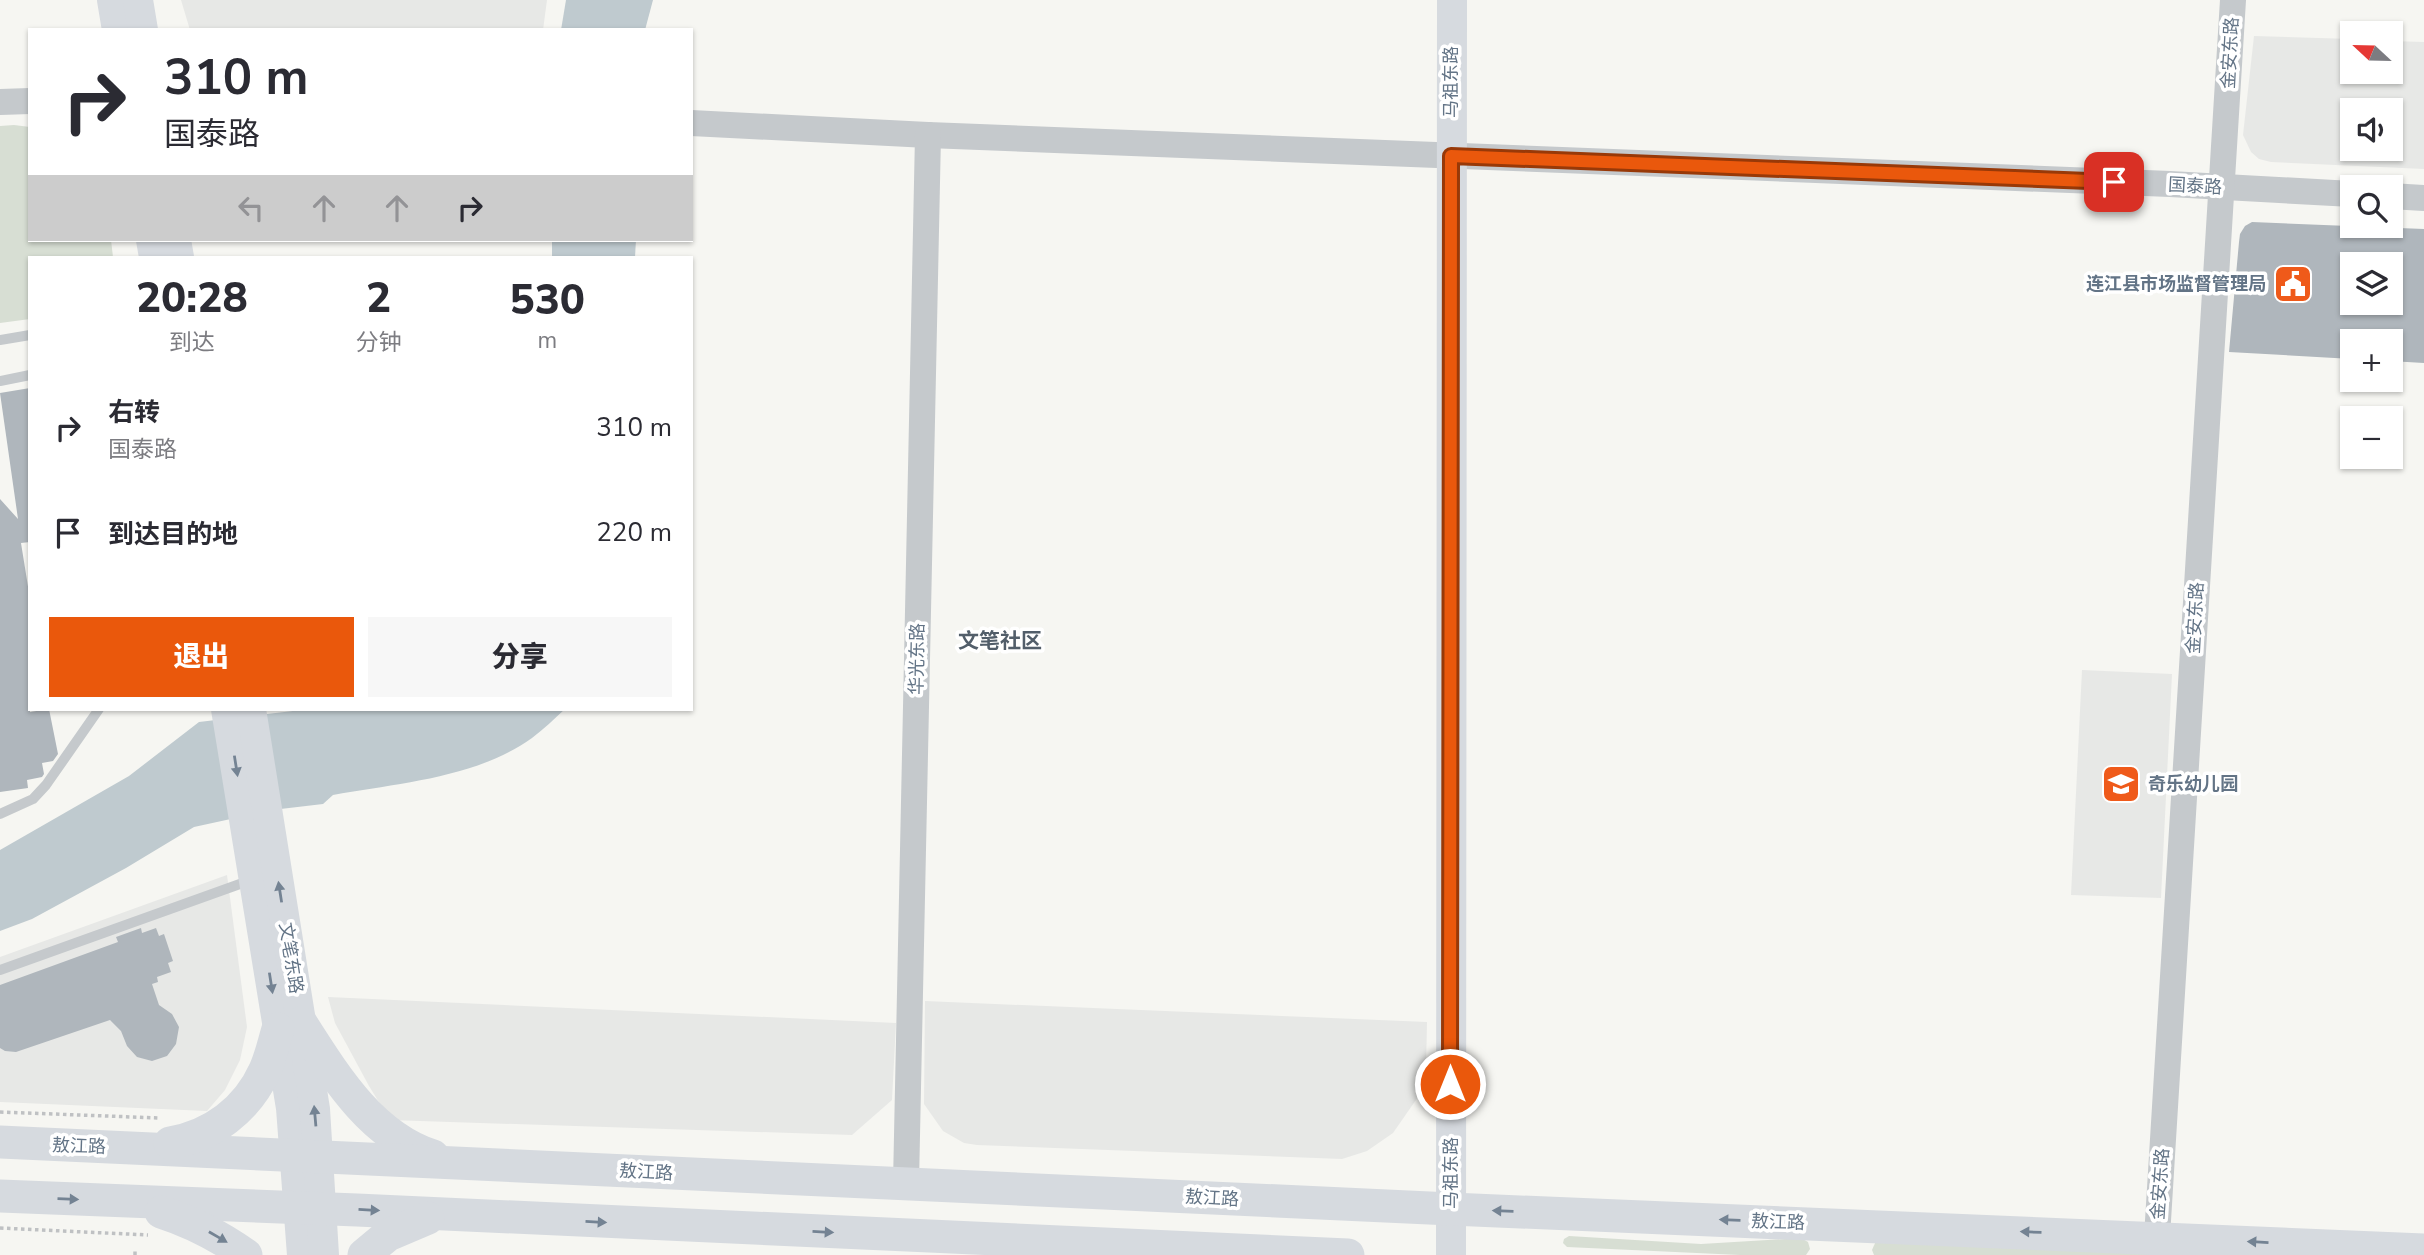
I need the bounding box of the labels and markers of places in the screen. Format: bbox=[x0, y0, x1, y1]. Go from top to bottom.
pin bbox=[2084, 152, 2144, 212]
public building icon: 连江县市场监督管理局 bbox=[2272, 263, 2314, 305]
place label: 连江县市场监督管理局 bbox=[2086, 272, 2266, 296]
school or university icon: 奇乐幼儿园 bbox=[2100, 763, 2142, 805]
place label: 奇乐幼儿园 bbox=[2148, 772, 2238, 796]

